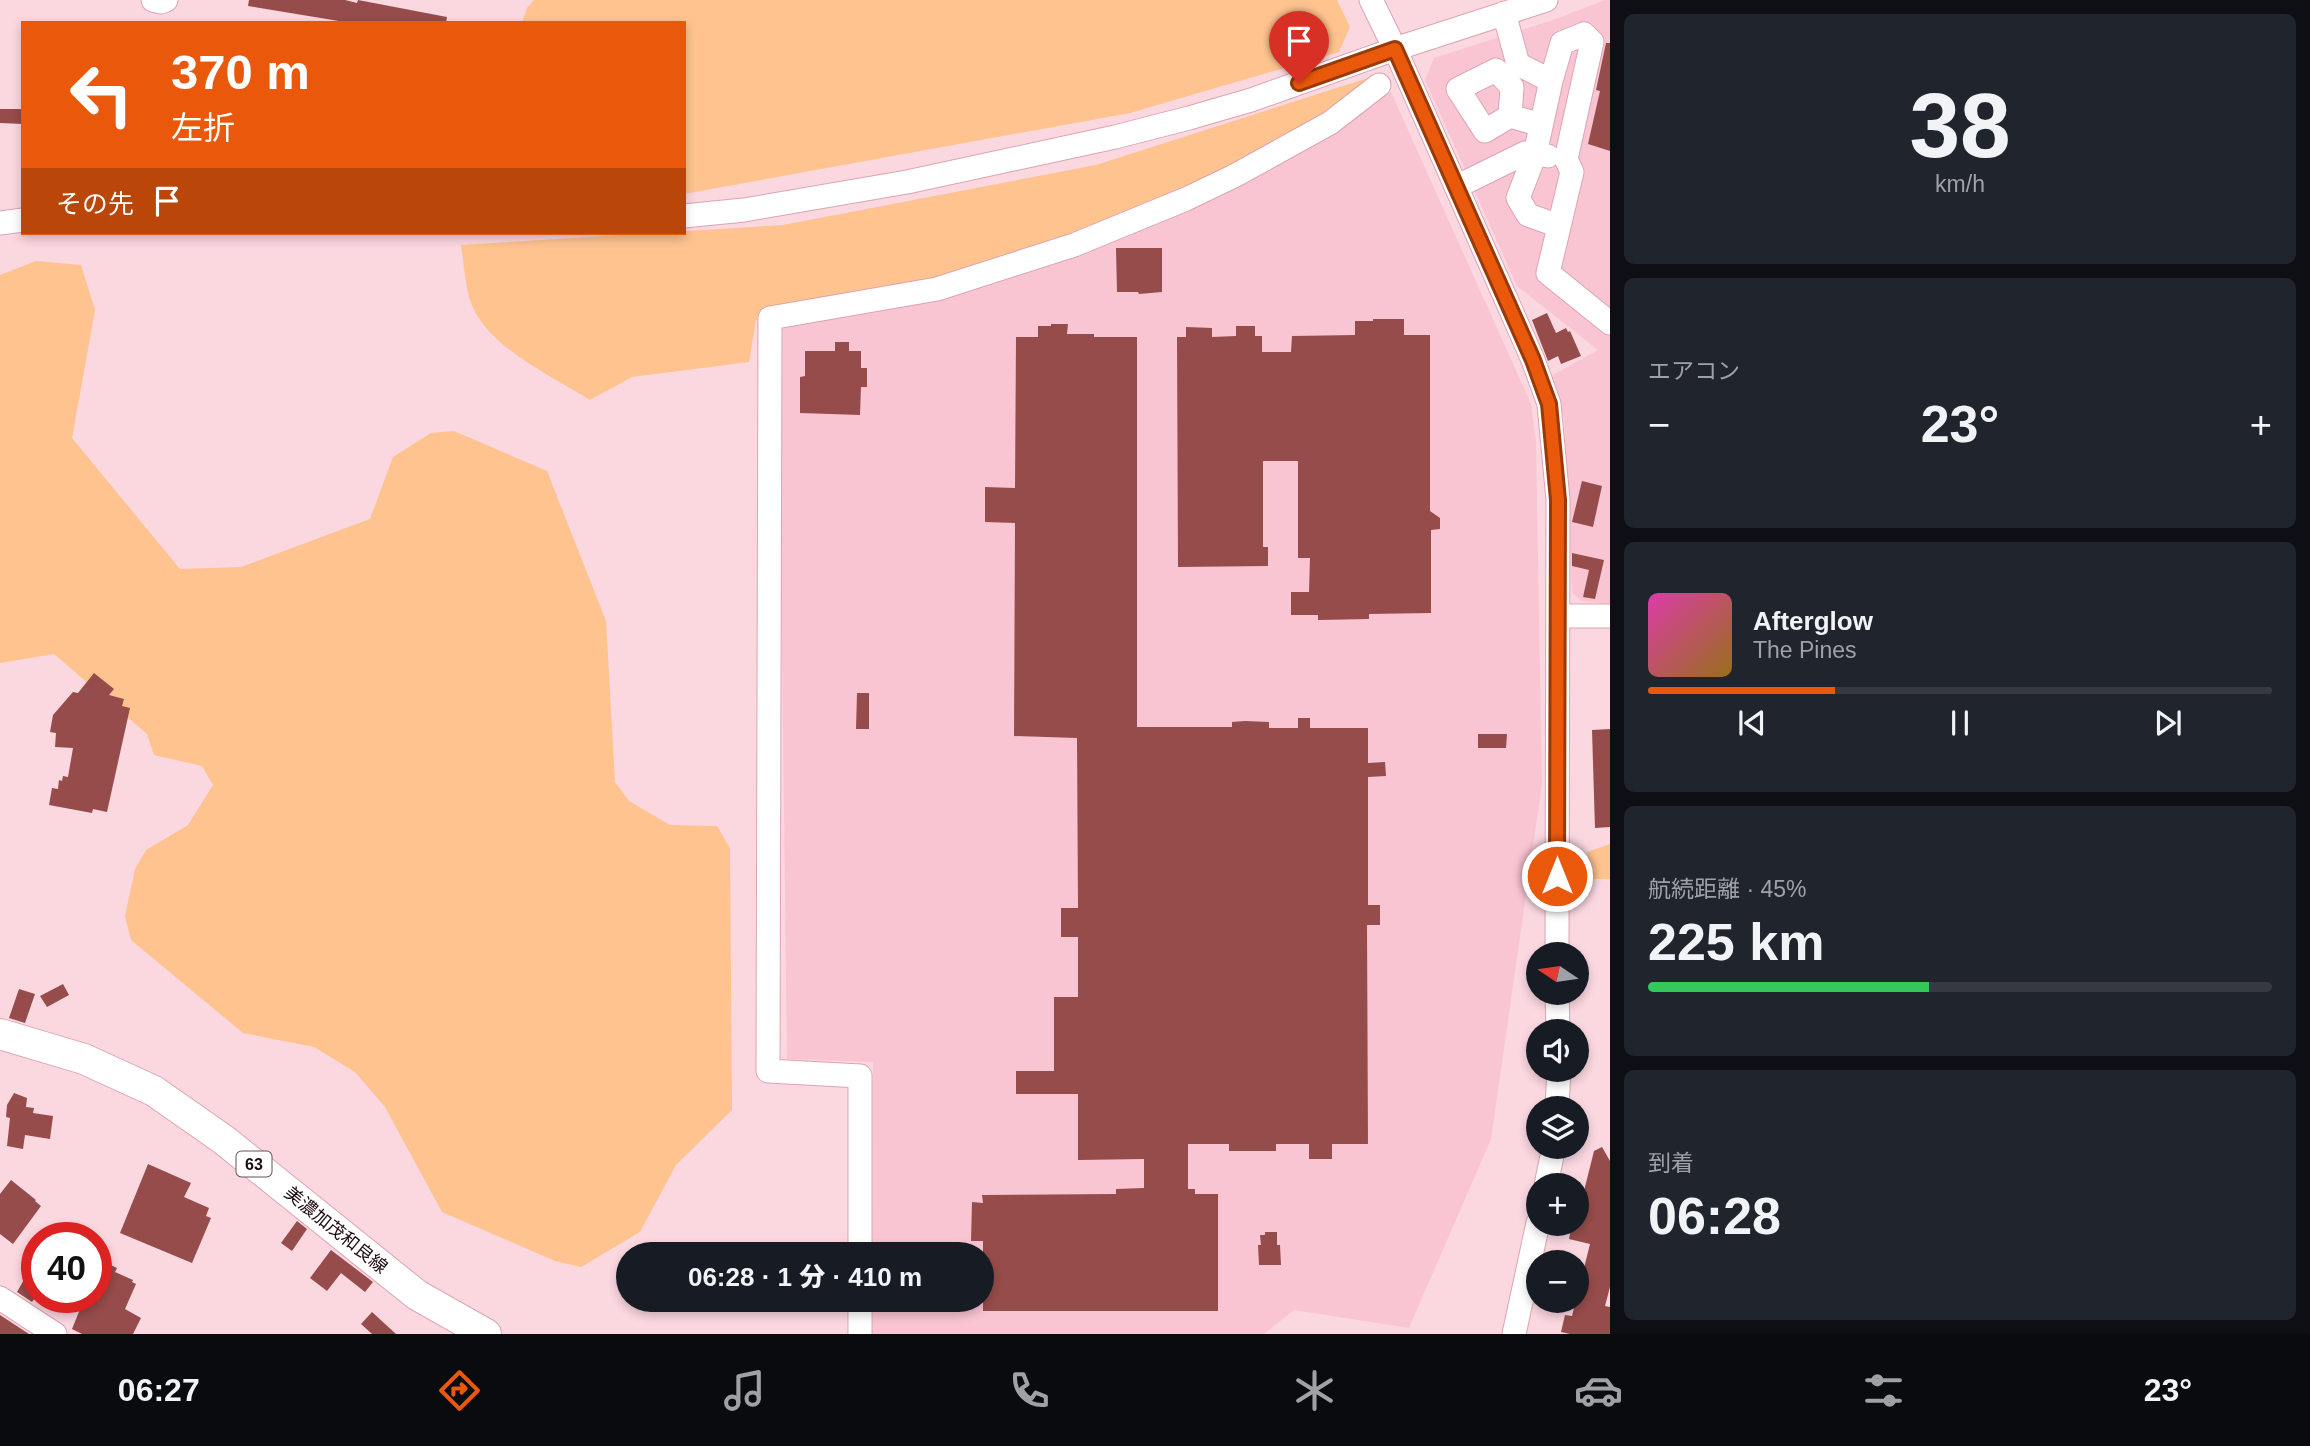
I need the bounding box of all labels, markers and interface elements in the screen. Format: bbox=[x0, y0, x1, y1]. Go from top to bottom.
pin bbox=[1269, 11, 1329, 83]
icon: arrive bbox=[1280, 22, 1318, 60]
text: 370 m bbox=[171, 45, 310, 99]
icon: left bbox=[56, 49, 147, 140]
text: 38 bbox=[1909, 75, 2011, 176]
text: 左折 bbox=[171, 110, 235, 146]
text: km/h bbox=[1935, 171, 1985, 197]
icon: arrive bbox=[148, 182, 186, 220]
text: その先 bbox=[56, 189, 134, 219]
text: エアコン bbox=[1648, 358, 1740, 384]
text: 23° bbox=[1921, 395, 1999, 453]
text: − bbox=[1648, 404, 1670, 446]
text: + bbox=[2250, 404, 2272, 446]
text: Afterglow bbox=[1753, 606, 1873, 636]
text: The Pines bbox=[1753, 637, 1857, 663]
icon: previous bbox=[1733, 704, 1771, 742]
icon: pause bbox=[1941, 704, 1979, 742]
icon: next bbox=[2149, 704, 2187, 742]
position arrow bbox=[1520, 839, 1594, 913]
text: 航続距離 · 45% bbox=[1648, 876, 1806, 902]
text: 225 km bbox=[1648, 913, 1824, 971]
north arrow bbox=[1526, 942, 1589, 1004]
map controls bbox=[1526, 942, 1589, 1313]
button: sound bbox=[1526, 1019, 1589, 1082]
button: layers bbox=[1526, 1096, 1589, 1159]
text: 到着 bbox=[1648, 1150, 1694, 1176]
road number: 63 bbox=[236, 1152, 272, 1176]
button: + bbox=[1526, 1173, 1589, 1236]
street label: 美濃加茂和良線 bbox=[281, 1183, 391, 1277]
text: 06:28 bbox=[1648, 1187, 1781, 1245]
speed limit sign: 40 bbox=[21, 1222, 112, 1313]
button: − bbox=[1526, 1250, 1589, 1313]
text: 06:28 · 1 分 · 410 m bbox=[688, 1262, 922, 1292]
icon: directions bbox=[435, 1366, 484, 1415]
icon: music bbox=[720, 1366, 769, 1415]
icon: phone bbox=[1005, 1366, 1054, 1415]
icon: climate bbox=[1290, 1366, 1339, 1415]
icon: car bbox=[1574, 1366, 1623, 1415]
icon: filters bbox=[1859, 1366, 1908, 1415]
text: 06:27 bbox=[118, 1372, 200, 1408]
text: 23° bbox=[2144, 1372, 2192, 1408]

